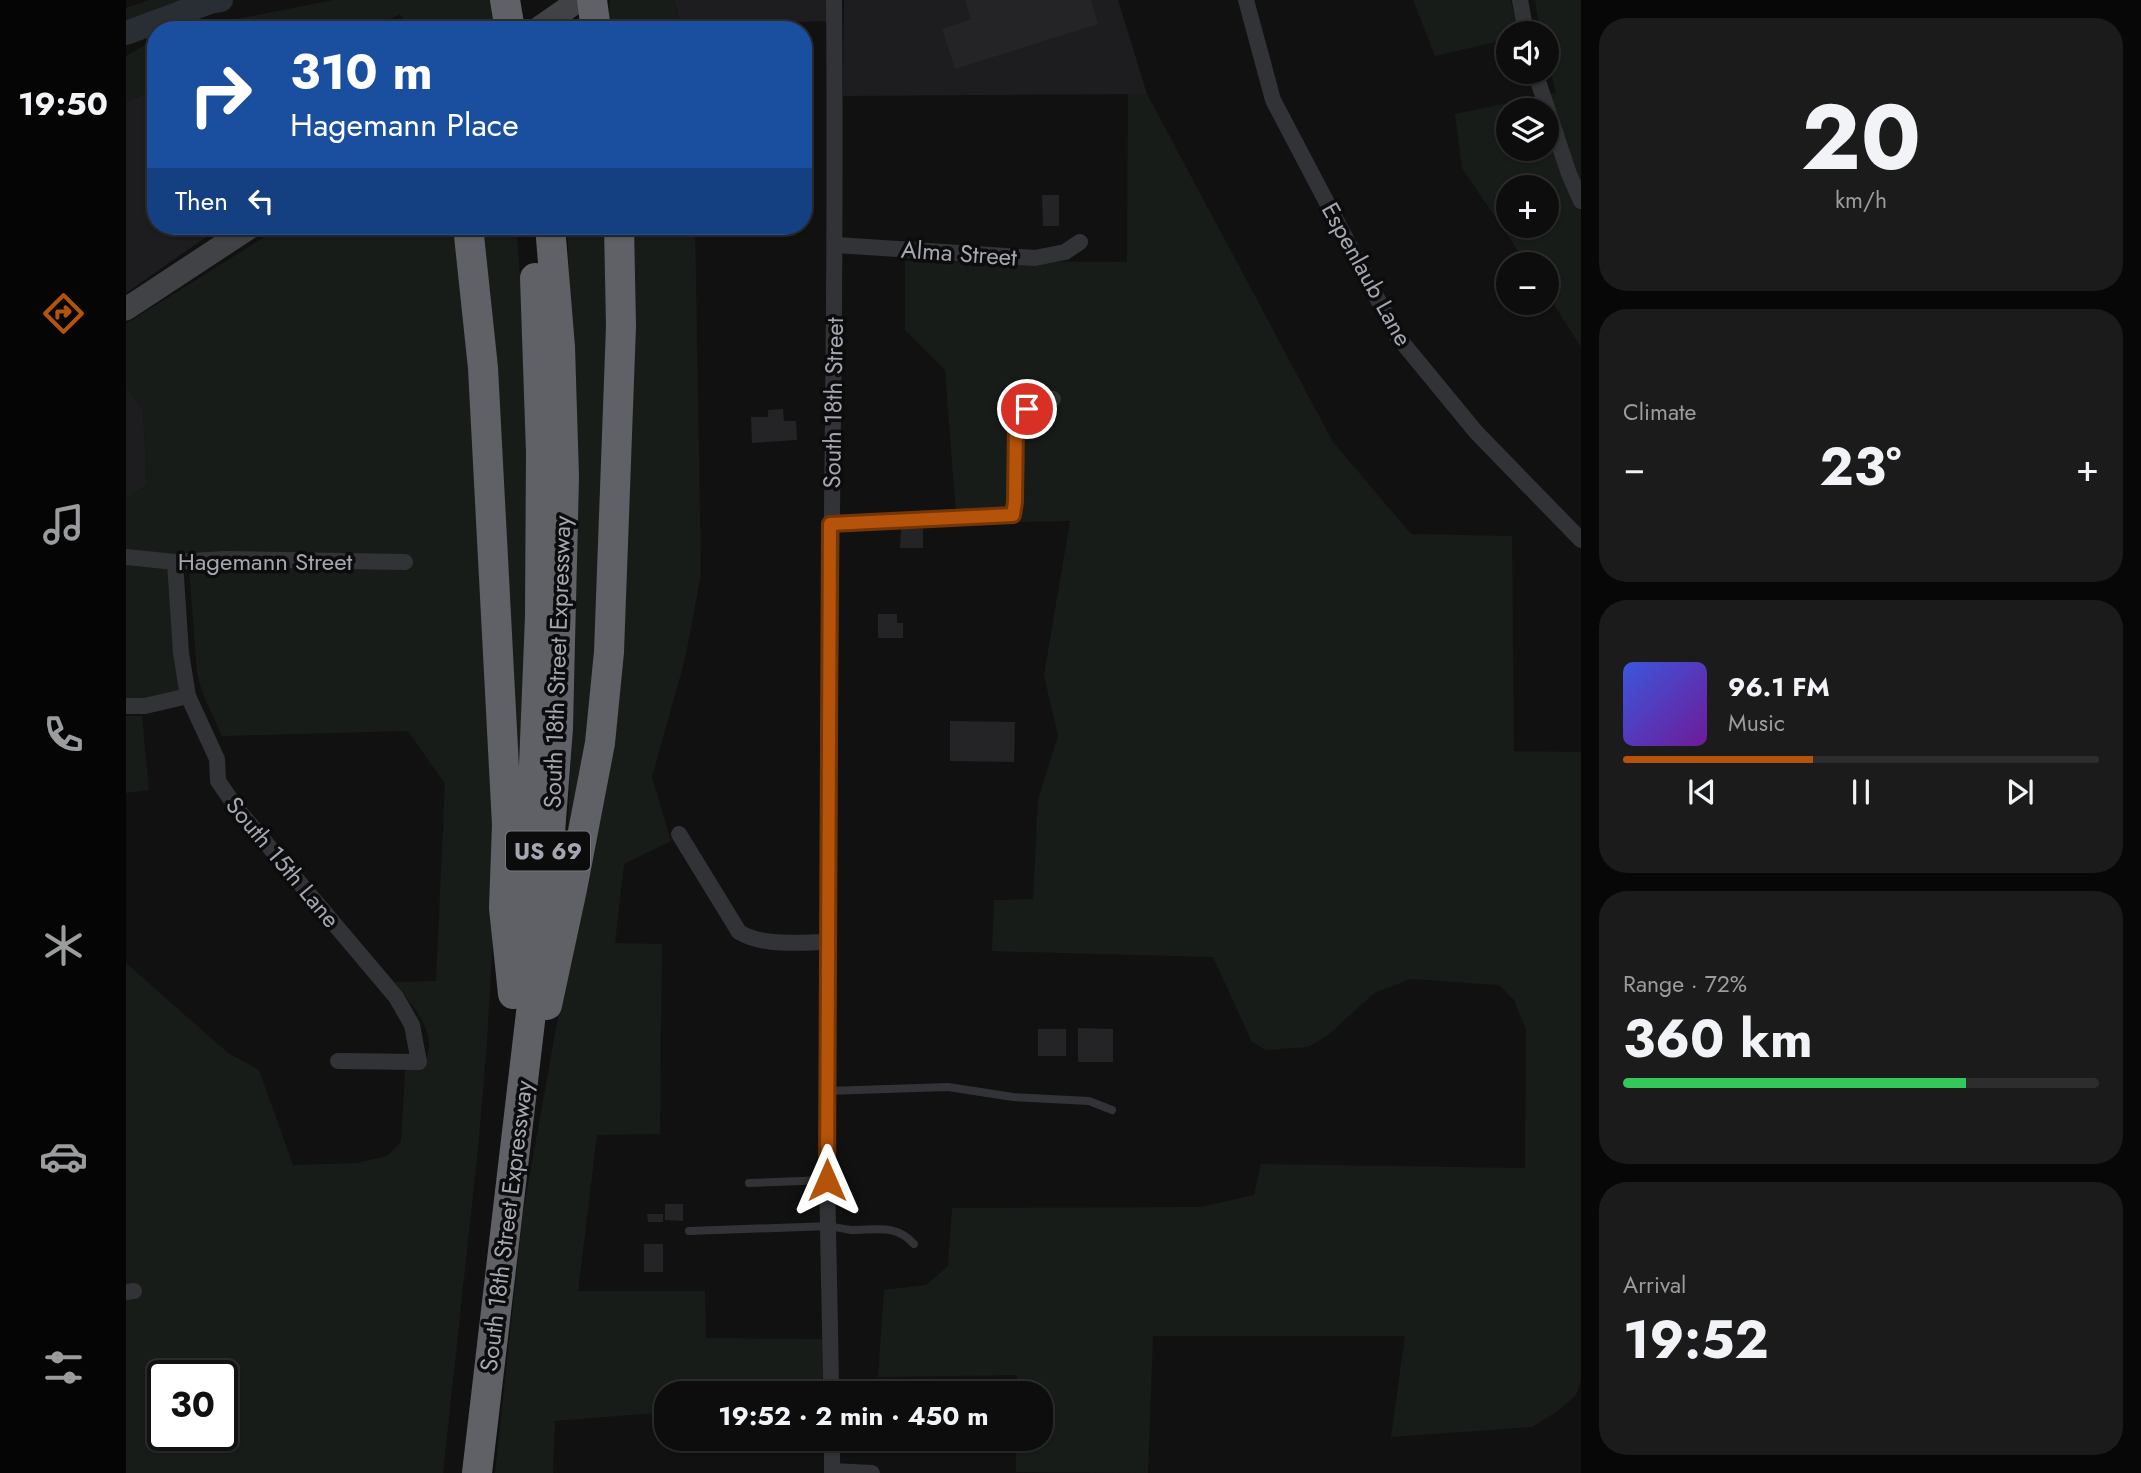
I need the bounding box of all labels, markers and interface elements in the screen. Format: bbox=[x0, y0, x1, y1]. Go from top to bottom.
map controls bbox=[1496, 21, 1559, 315]
button: sound bbox=[1496, 21, 1559, 84]
text: 310 m bbox=[290, 37, 433, 107]
icon: right bbox=[175, 49, 266, 140]
text: 20 bbox=[1801, 72, 1921, 203]
text: 19:50 bbox=[18, 81, 108, 127]
button: layers bbox=[1496, 98, 1559, 161]
text: Hagemann Place bbox=[290, 102, 519, 148]
button: + bbox=[1496, 175, 1559, 238]
text: Then bbox=[175, 182, 228, 220]
icon: left bbox=[242, 182, 280, 220]
text: km/h bbox=[1835, 183, 1887, 217]
street label: Espenlaub Lane bbox=[1313, 196, 1421, 352]
street label: Alma Street bbox=[900, 231, 1018, 275]
button: − bbox=[1496, 252, 1559, 315]
icon: directions bbox=[39, 289, 88, 338]
street label: South 18th Street bbox=[814, 317, 852, 489]
pin bbox=[997, 379, 1057, 439]
icon: arrive bbox=[1008, 390, 1046, 428]
text: Climate bbox=[1623, 395, 1696, 429]
text: 23° bbox=[1820, 429, 1901, 505]
text: − bbox=[1623, 440, 1645, 495]
text: + bbox=[2076, 440, 2099, 495]
icon: music bbox=[39, 500, 88, 549]
street label: South 18th Street Expressway bbox=[534, 515, 580, 809]
street label: Hagemann Street bbox=[178, 544, 353, 579]
text: 96.1 FM bbox=[1728, 668, 1830, 706]
text: Music bbox=[1728, 706, 1785, 740]
icon: phone bbox=[39, 710, 88, 759]
icon: previous bbox=[1683, 773, 1721, 811]
icon: pause bbox=[1842, 773, 1880, 811]
icon: next bbox=[2001, 773, 2039, 811]
street label: South 15th Lane bbox=[218, 789, 348, 935]
road number: US 69 bbox=[506, 832, 590, 870]
icon: climate bbox=[39, 921, 88, 970]
text: Range · 72% bbox=[1623, 967, 1747, 1001]
text: 360 km bbox=[1623, 1001, 1813, 1077]
street label: South 18th Street Expressway bbox=[471, 1078, 541, 1374]
icon: car bbox=[39, 1132, 88, 1181]
position arrow bbox=[790, 1143, 864, 1217]
text: Arrival bbox=[1623, 1268, 1686, 1302]
text: 19:52 bbox=[1623, 1302, 1769, 1378]
icon: filters bbox=[39, 1343, 88, 1392]
speed limit sign: 30 bbox=[147, 1360, 238, 1451]
text: 19:52 · 2 min · 450 m bbox=[718, 1397, 989, 1435]

